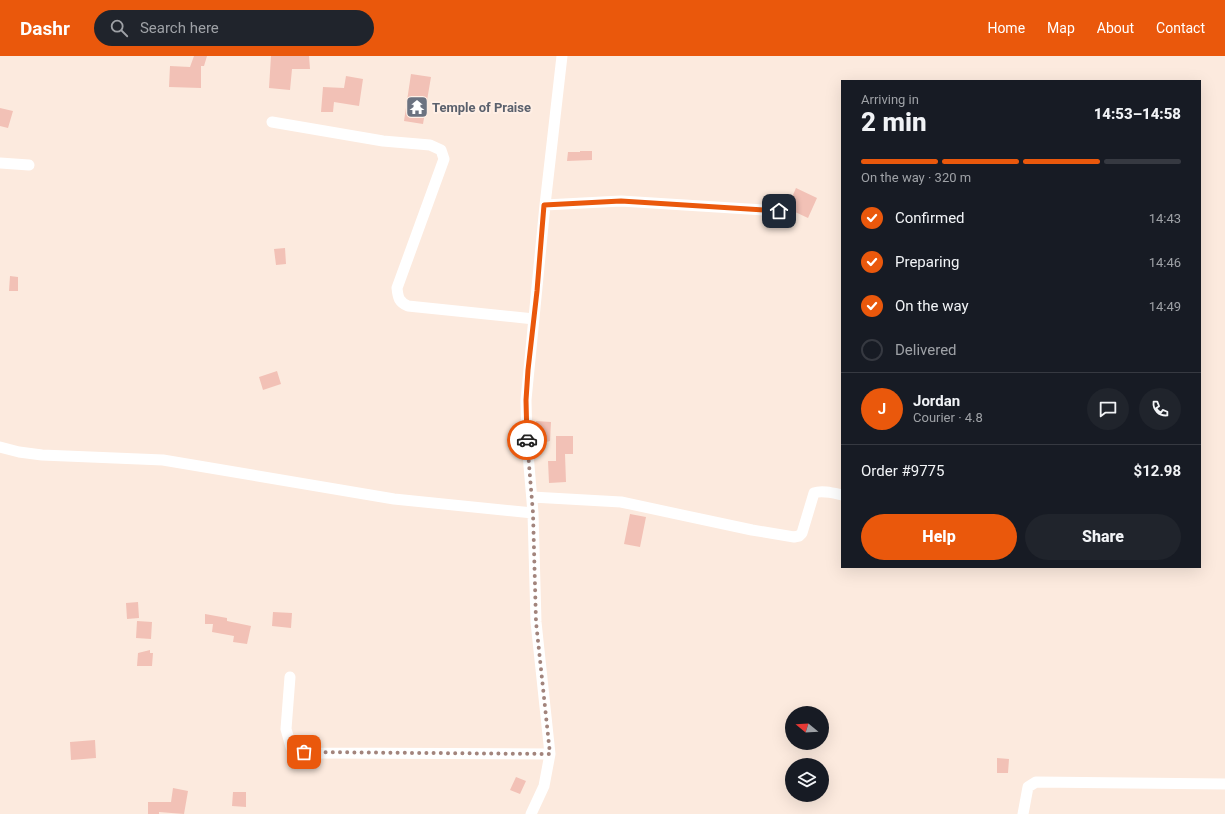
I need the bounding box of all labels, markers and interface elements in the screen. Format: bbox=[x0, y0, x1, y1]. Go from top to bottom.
search box bbox=[94, 10, 374, 46]
text: Dashr bbox=[20, 17, 70, 40]
icon: search bbox=[108, 17, 130, 39]
text: Search here bbox=[140, 19, 219, 37]
text: Home bbox=[987, 20, 1025, 36]
text: Map bbox=[1047, 20, 1075, 36]
text: About bbox=[1097, 20, 1134, 36]
text: Contact bbox=[1156, 20, 1205, 36]
text: Arriving in bbox=[861, 92, 919, 107]
temple icon: Temple of Praise bbox=[404, 94, 430, 120]
place label: Temple of Praise bbox=[432, 100, 531, 115]
text: 14:53–14:58 bbox=[1094, 105, 1181, 123]
text: 2 min bbox=[861, 107, 927, 137]
text: On the way · 320 m bbox=[861, 170, 971, 185]
pin bbox=[762, 194, 796, 228]
icon: home bbox=[768, 200, 790, 222]
icon: check bbox=[861, 207, 883, 229]
text: Confirmed bbox=[895, 209, 965, 227]
text: 14:43 bbox=[1149, 211, 1181, 226]
icon: check bbox=[861, 251, 883, 273]
text: Preparing bbox=[895, 253, 959, 271]
text: 14:46 bbox=[1149, 255, 1181, 270]
icon: check bbox=[861, 295, 883, 317]
text: On the way bbox=[895, 297, 969, 315]
text: 14:49 bbox=[1149, 299, 1181, 314]
text: Delivered bbox=[895, 341, 957, 359]
button: chat bbox=[1087, 388, 1129, 430]
button: phone bbox=[1139, 388, 1181, 430]
text: Jordan bbox=[913, 392, 960, 410]
text: J bbox=[878, 400, 886, 418]
text: Courier · 4.8 bbox=[913, 410, 983, 425]
courier bbox=[507, 420, 547, 460]
icon: car bbox=[516, 429, 538, 451]
text: Order #9775 bbox=[861, 462, 944, 480]
text: $12.98 bbox=[1134, 462, 1181, 480]
button: Help bbox=[861, 514, 1017, 560]
button: Share bbox=[1025, 514, 1181, 560]
north arrow bbox=[785, 706, 829, 750]
map controls bbox=[785, 706, 829, 802]
pin bbox=[287, 735, 321, 769]
icon: bag bbox=[293, 741, 315, 763]
button: layers bbox=[785, 758, 829, 802]

